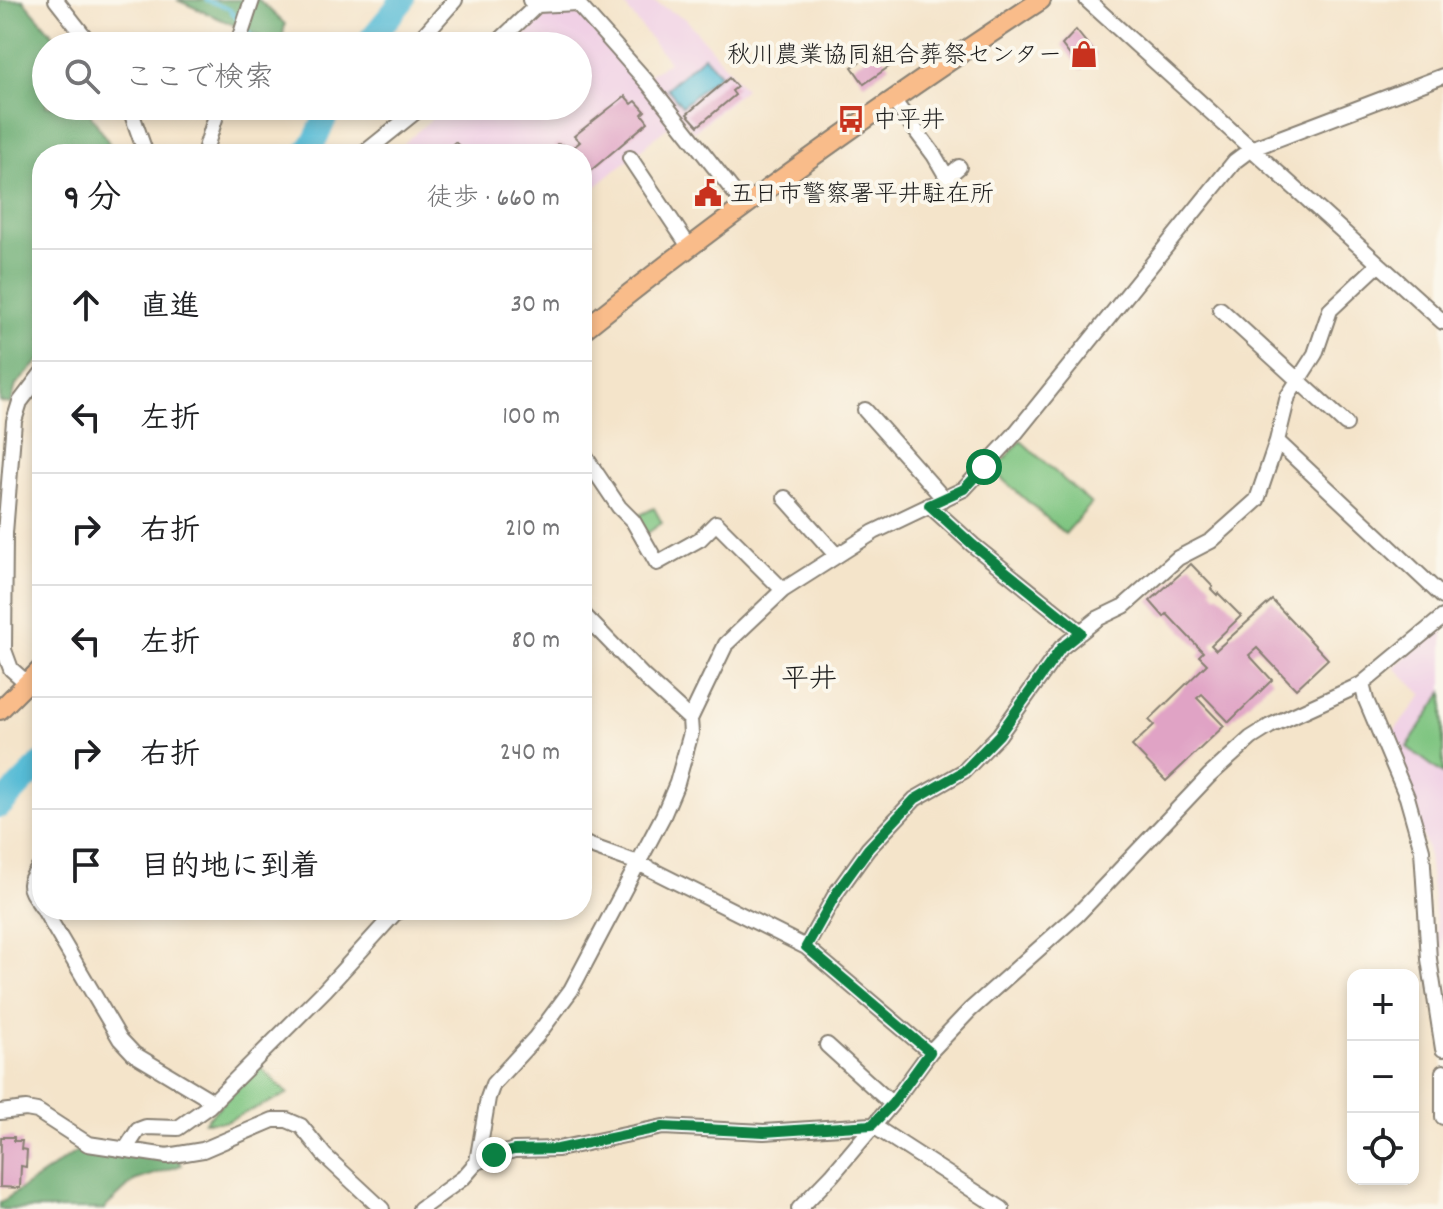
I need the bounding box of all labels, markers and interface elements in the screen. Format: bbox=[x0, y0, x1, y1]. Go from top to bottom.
search box bbox=[32, 32, 592, 120]
shop icon: 秋川農業協同組合葬祭センター bbox=[1069, 39, 1099, 69]
place label: 秋川農業協同組合葬祭センター bbox=[727, 40, 1062, 74]
icon: search bbox=[60, 54, 104, 98]
text: ここで検索 bbox=[124, 59, 274, 102]
bus stop icon: 中平井 bbox=[836, 104, 866, 134]
place label: 中平井 bbox=[873, 105, 945, 139]
text: 9 分 bbox=[64, 176, 121, 225]
public building icon: 五日市警察署平井駐在所 bbox=[693, 178, 723, 208]
place label: 五日市警察署平井駐在所 bbox=[730, 179, 994, 213]
text: 徒歩 · 660 m bbox=[427, 181, 560, 218]
icon: ahead bbox=[64, 283, 108, 327]
text: 30 m bbox=[510, 287, 560, 324]
text: 直進 bbox=[140, 288, 200, 331]
icon: left bbox=[64, 395, 108, 439]
text: 100 m bbox=[502, 399, 560, 436]
text: 左折 bbox=[140, 400, 200, 443]
route start bbox=[966, 449, 1002, 485]
icon: right bbox=[64, 507, 108, 551]
text: 210 m bbox=[505, 511, 560, 548]
text: 右折 bbox=[140, 512, 200, 555]
icon: left bbox=[64, 619, 108, 663]
text: 80 m bbox=[512, 623, 560, 660]
text: 左折 bbox=[140, 624, 200, 667]
district label: 平井 bbox=[781, 662, 837, 702]
icon: right bbox=[64, 731, 108, 775]
text: 240 m bbox=[500, 735, 560, 772]
text: 右折 bbox=[140, 736, 200, 779]
icon: arrive bbox=[64, 843, 108, 887]
text: 目的地に到着 bbox=[140, 848, 320, 891]
map controls bbox=[1347, 969, 1419, 1185]
button: + bbox=[1347, 969, 1419, 1041]
button: − bbox=[1347, 1041, 1419, 1113]
button: locate bbox=[1347, 1113, 1419, 1185]
route end bbox=[476, 1137, 512, 1173]

